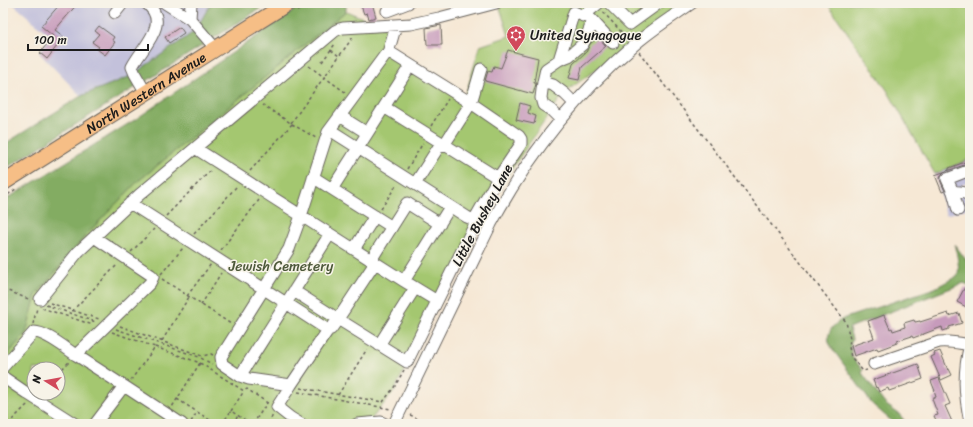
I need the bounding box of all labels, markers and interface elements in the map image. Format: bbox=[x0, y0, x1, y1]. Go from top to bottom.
place label: United Synagogue bbox=[530, 23, 641, 48]
synagogue icon: United Synagogue bbox=[505, 24, 527, 52]
scale bar bbox=[28, 26, 148, 52]
text: 100 m bbox=[34, 29, 67, 51]
street label: North Western Avenue bbox=[81, 45, 212, 141]
street label: Little Bushey Lane bbox=[445, 159, 520, 271]
park label: Jewish Cemetery bbox=[228, 254, 334, 279]
north arrow bbox=[26, 361, 66, 401]
text: N bbox=[26, 373, 47, 386]

